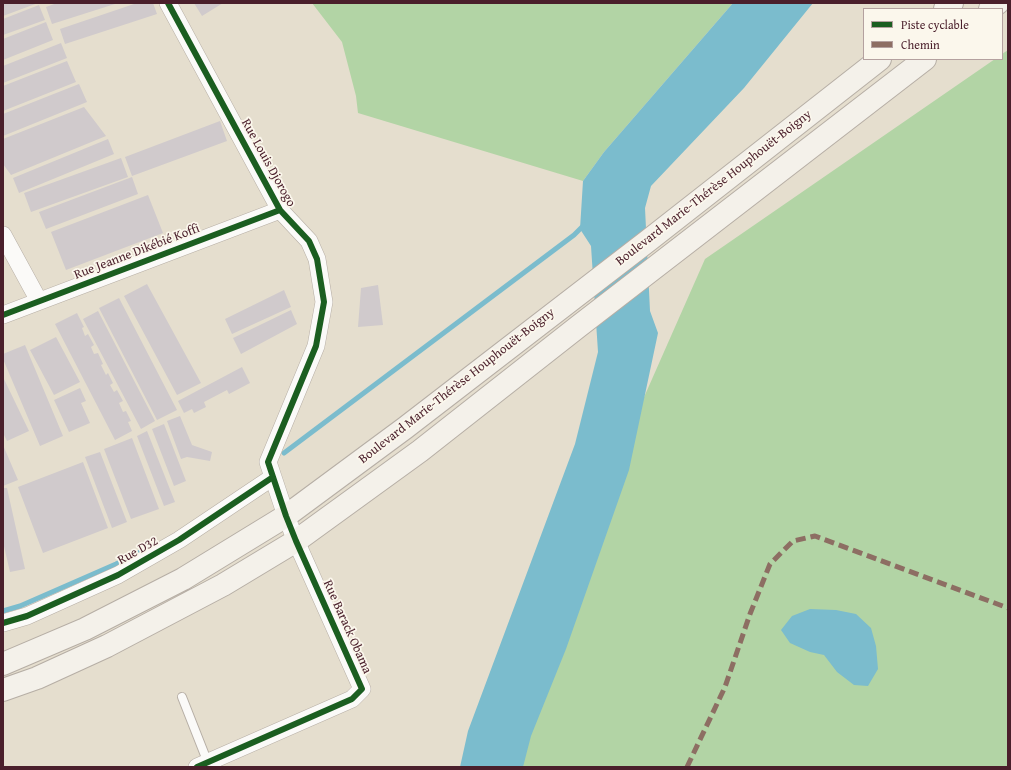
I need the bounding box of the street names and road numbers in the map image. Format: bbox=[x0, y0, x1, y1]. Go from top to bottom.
street label: Boulevard Marie-Thérèse Houphouët-Boigny bbox=[613, 107, 815, 269]
street label: Rue Louis Djorogo bbox=[237, 116, 299, 210]
street label: Rue Jeanne Dikébié Koffi bbox=[72, 221, 202, 283]
street label: Boulevard Marie-Thérèse Houphouët-Boigny bbox=[356, 305, 558, 467]
street label: Rue D32 bbox=[115, 534, 161, 568]
street label: Rue Barack Obama bbox=[319, 578, 375, 676]

